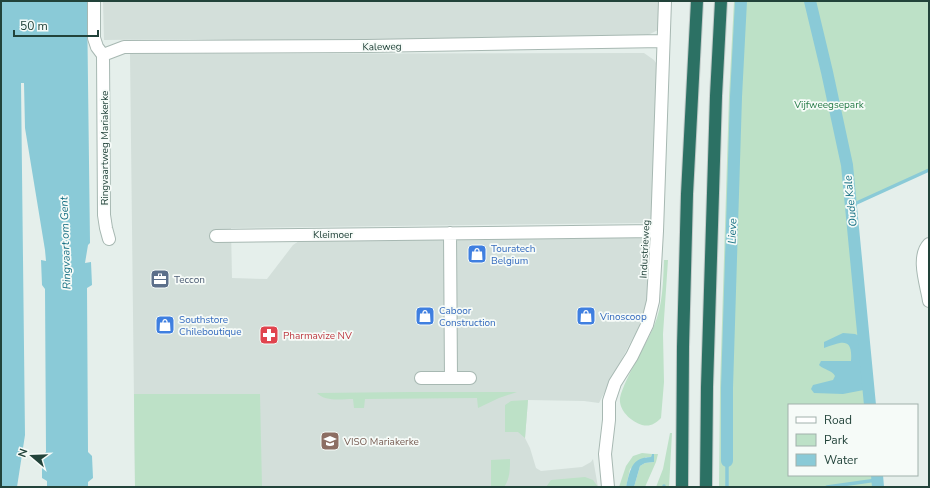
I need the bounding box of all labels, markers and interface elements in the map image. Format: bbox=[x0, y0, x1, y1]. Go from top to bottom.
scale bar bbox=[14, 12, 98, 38]
text: 50 m bbox=[20, 18, 48, 34]
street label: Kaleweg bbox=[362, 40, 402, 54]
street label: Ringvaartweg Mariakerke bbox=[98, 91, 112, 205]
park label: Vijfweegsepark bbox=[793, 98, 865, 112]
water label: Oude Kale bbox=[840, 174, 861, 227]
water label: Ringvaart om Gent bbox=[56, 195, 75, 290]
water label: Lieve bbox=[725, 218, 740, 244]
street label: Industrieweg bbox=[636, 219, 654, 279]
street label: Kleimoer bbox=[313, 228, 353, 242]
place label: Touratech Belgium bbox=[491, 242, 535, 268]
shop icon: Touratech Belgium bbox=[466, 243, 488, 265]
office icon: Teccon bbox=[149, 268, 171, 290]
place label: Teccon bbox=[174, 273, 205, 287]
place label: Caboor Construction bbox=[439, 304, 496, 330]
shop icon: Caboor Construction bbox=[414, 305, 436, 327]
shop icon: Vinoscoop bbox=[575, 305, 597, 327]
place label: Vinoscoop bbox=[599, 310, 647, 324]
place label: Southstore Chileboutique bbox=[179, 313, 242, 339]
shop icon: Southstore Chileboutique bbox=[154, 314, 176, 336]
pharmacy icon: Pharmavize NV bbox=[258, 324, 280, 346]
place label: Pharmavize NV bbox=[283, 329, 352, 343]
legend bbox=[788, 404, 918, 476]
text: Road bbox=[824, 412, 852, 428]
school or university icon: VISO Mariakerke bbox=[319, 430, 341, 452]
text: Park bbox=[824, 432, 849, 448]
place label: VISO Mariakerke bbox=[343, 435, 419, 449]
north arrow bbox=[12, 436, 52, 476]
text: N bbox=[15, 447, 31, 459]
text: Water bbox=[824, 452, 858, 468]

